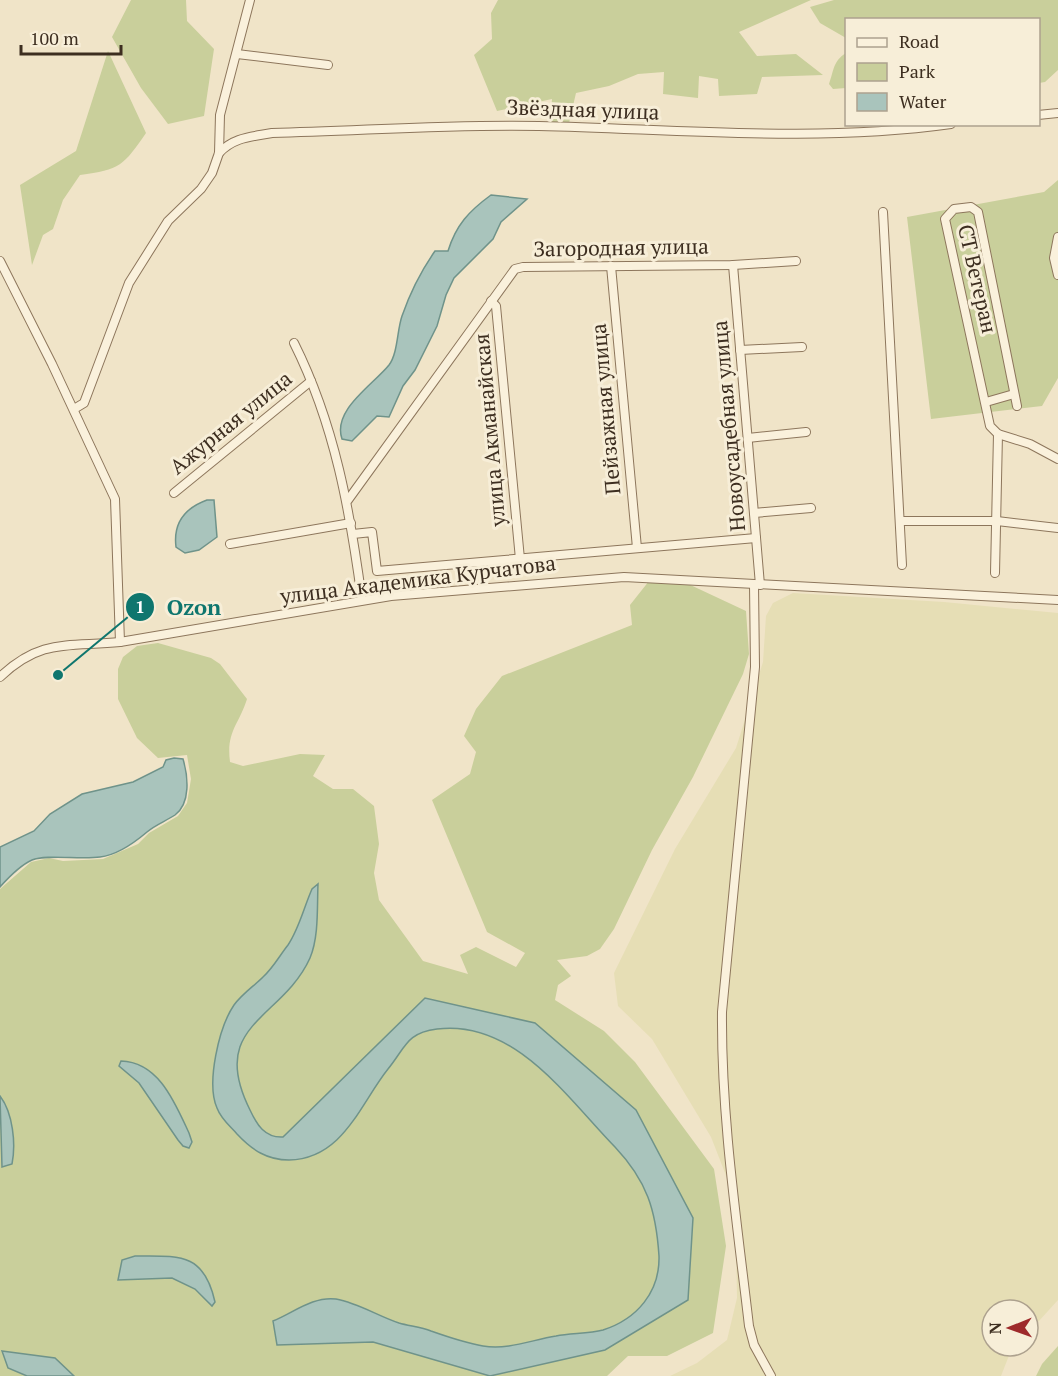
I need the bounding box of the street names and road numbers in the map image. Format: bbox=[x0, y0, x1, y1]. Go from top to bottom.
street label: Звёздная улица bbox=[506, 92, 660, 126]
street label: СТ Ветеран bbox=[952, 222, 1004, 336]
street label: Загородная улица bbox=[533, 231, 709, 263]
street label: Новоусадебная улица bbox=[705, 319, 751, 533]
street label: Пейзажная улица bbox=[584, 322, 626, 496]
street label: улица Акманайская bbox=[467, 332, 511, 529]
street label: Ажурная улица bbox=[163, 364, 298, 480]
street label: улица Академика Курчатова bbox=[278, 548, 558, 610]

